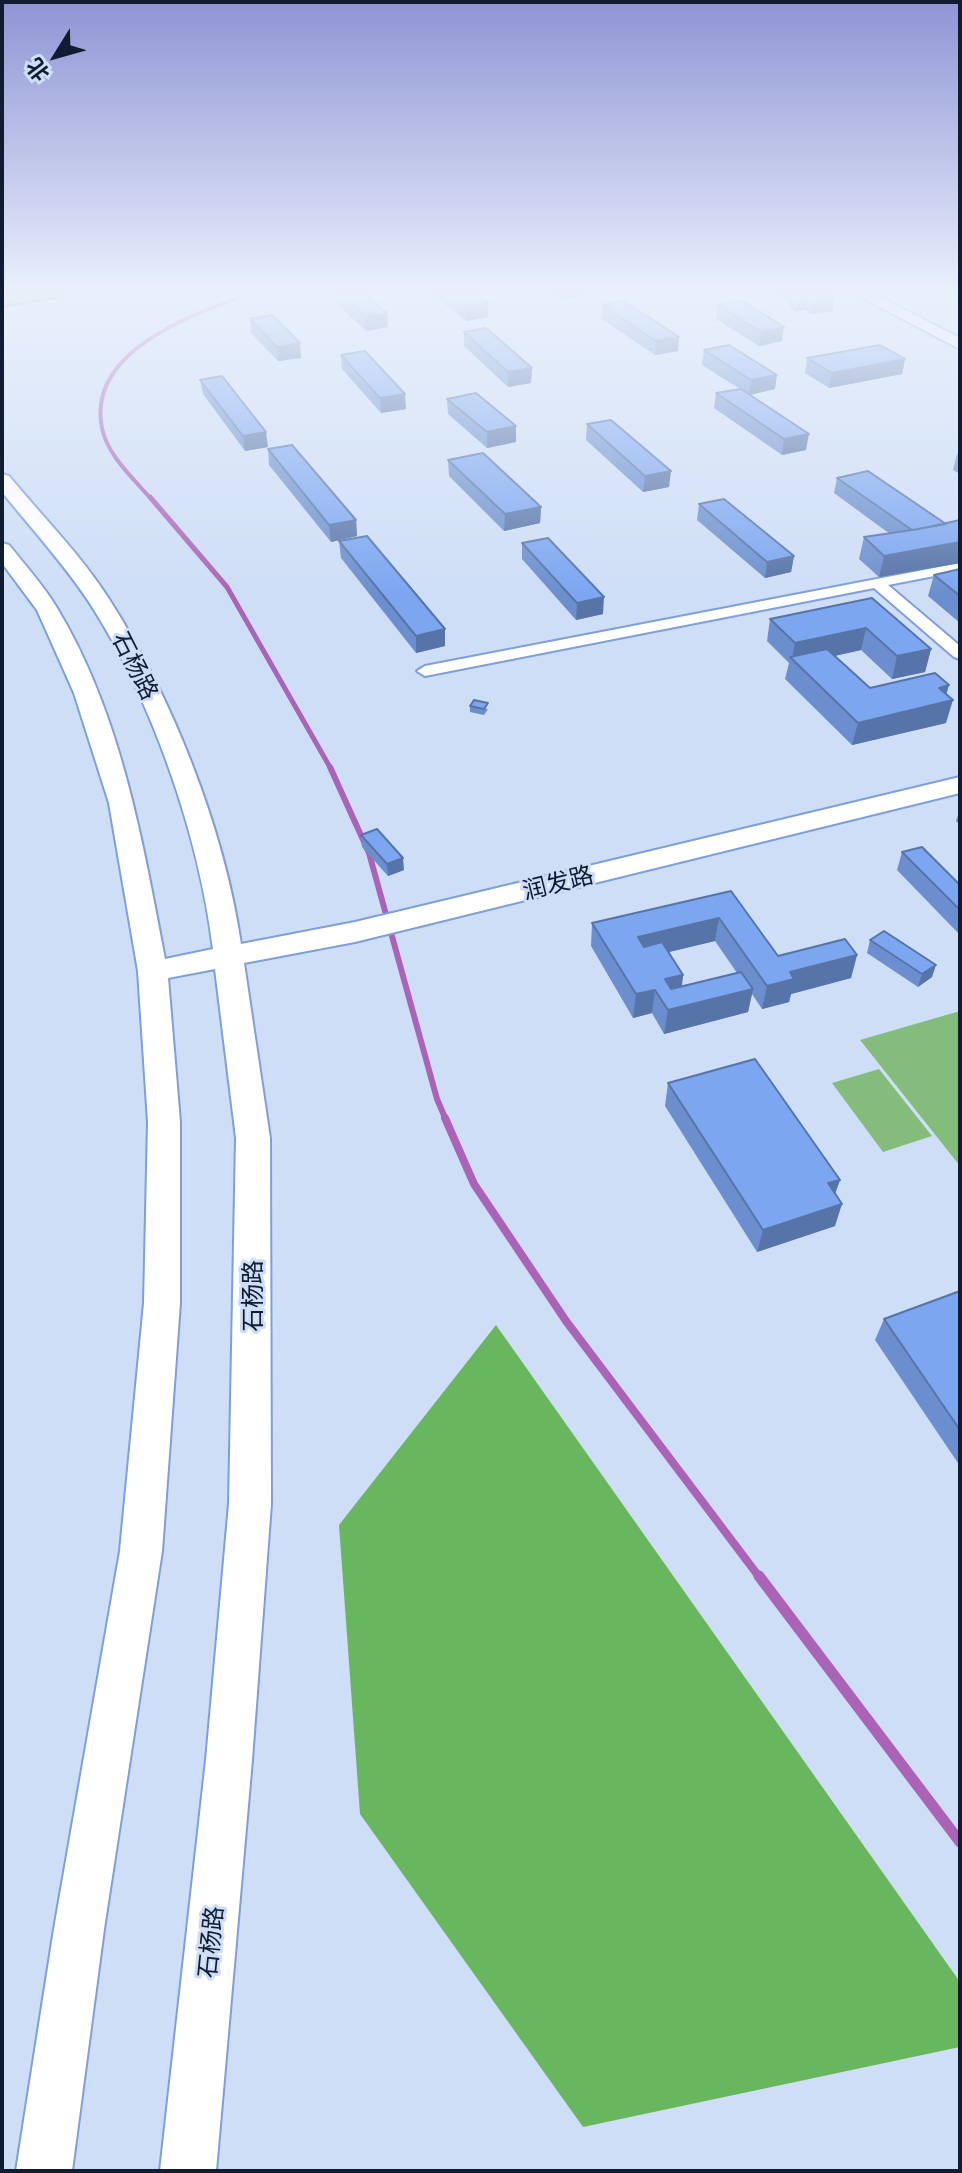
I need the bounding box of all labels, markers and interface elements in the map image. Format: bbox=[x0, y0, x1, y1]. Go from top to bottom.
north arrow bbox=[16, 16, 96, 96]
text: 北 bbox=[20, 54, 54, 87]
street label: 石杨路 bbox=[106, 627, 164, 705]
street label: 润发路 bbox=[520, 860, 596, 906]
street label: 石杨路 bbox=[239, 1260, 267, 1332]
street label: 石杨路 bbox=[193, 1905, 229, 1979]

